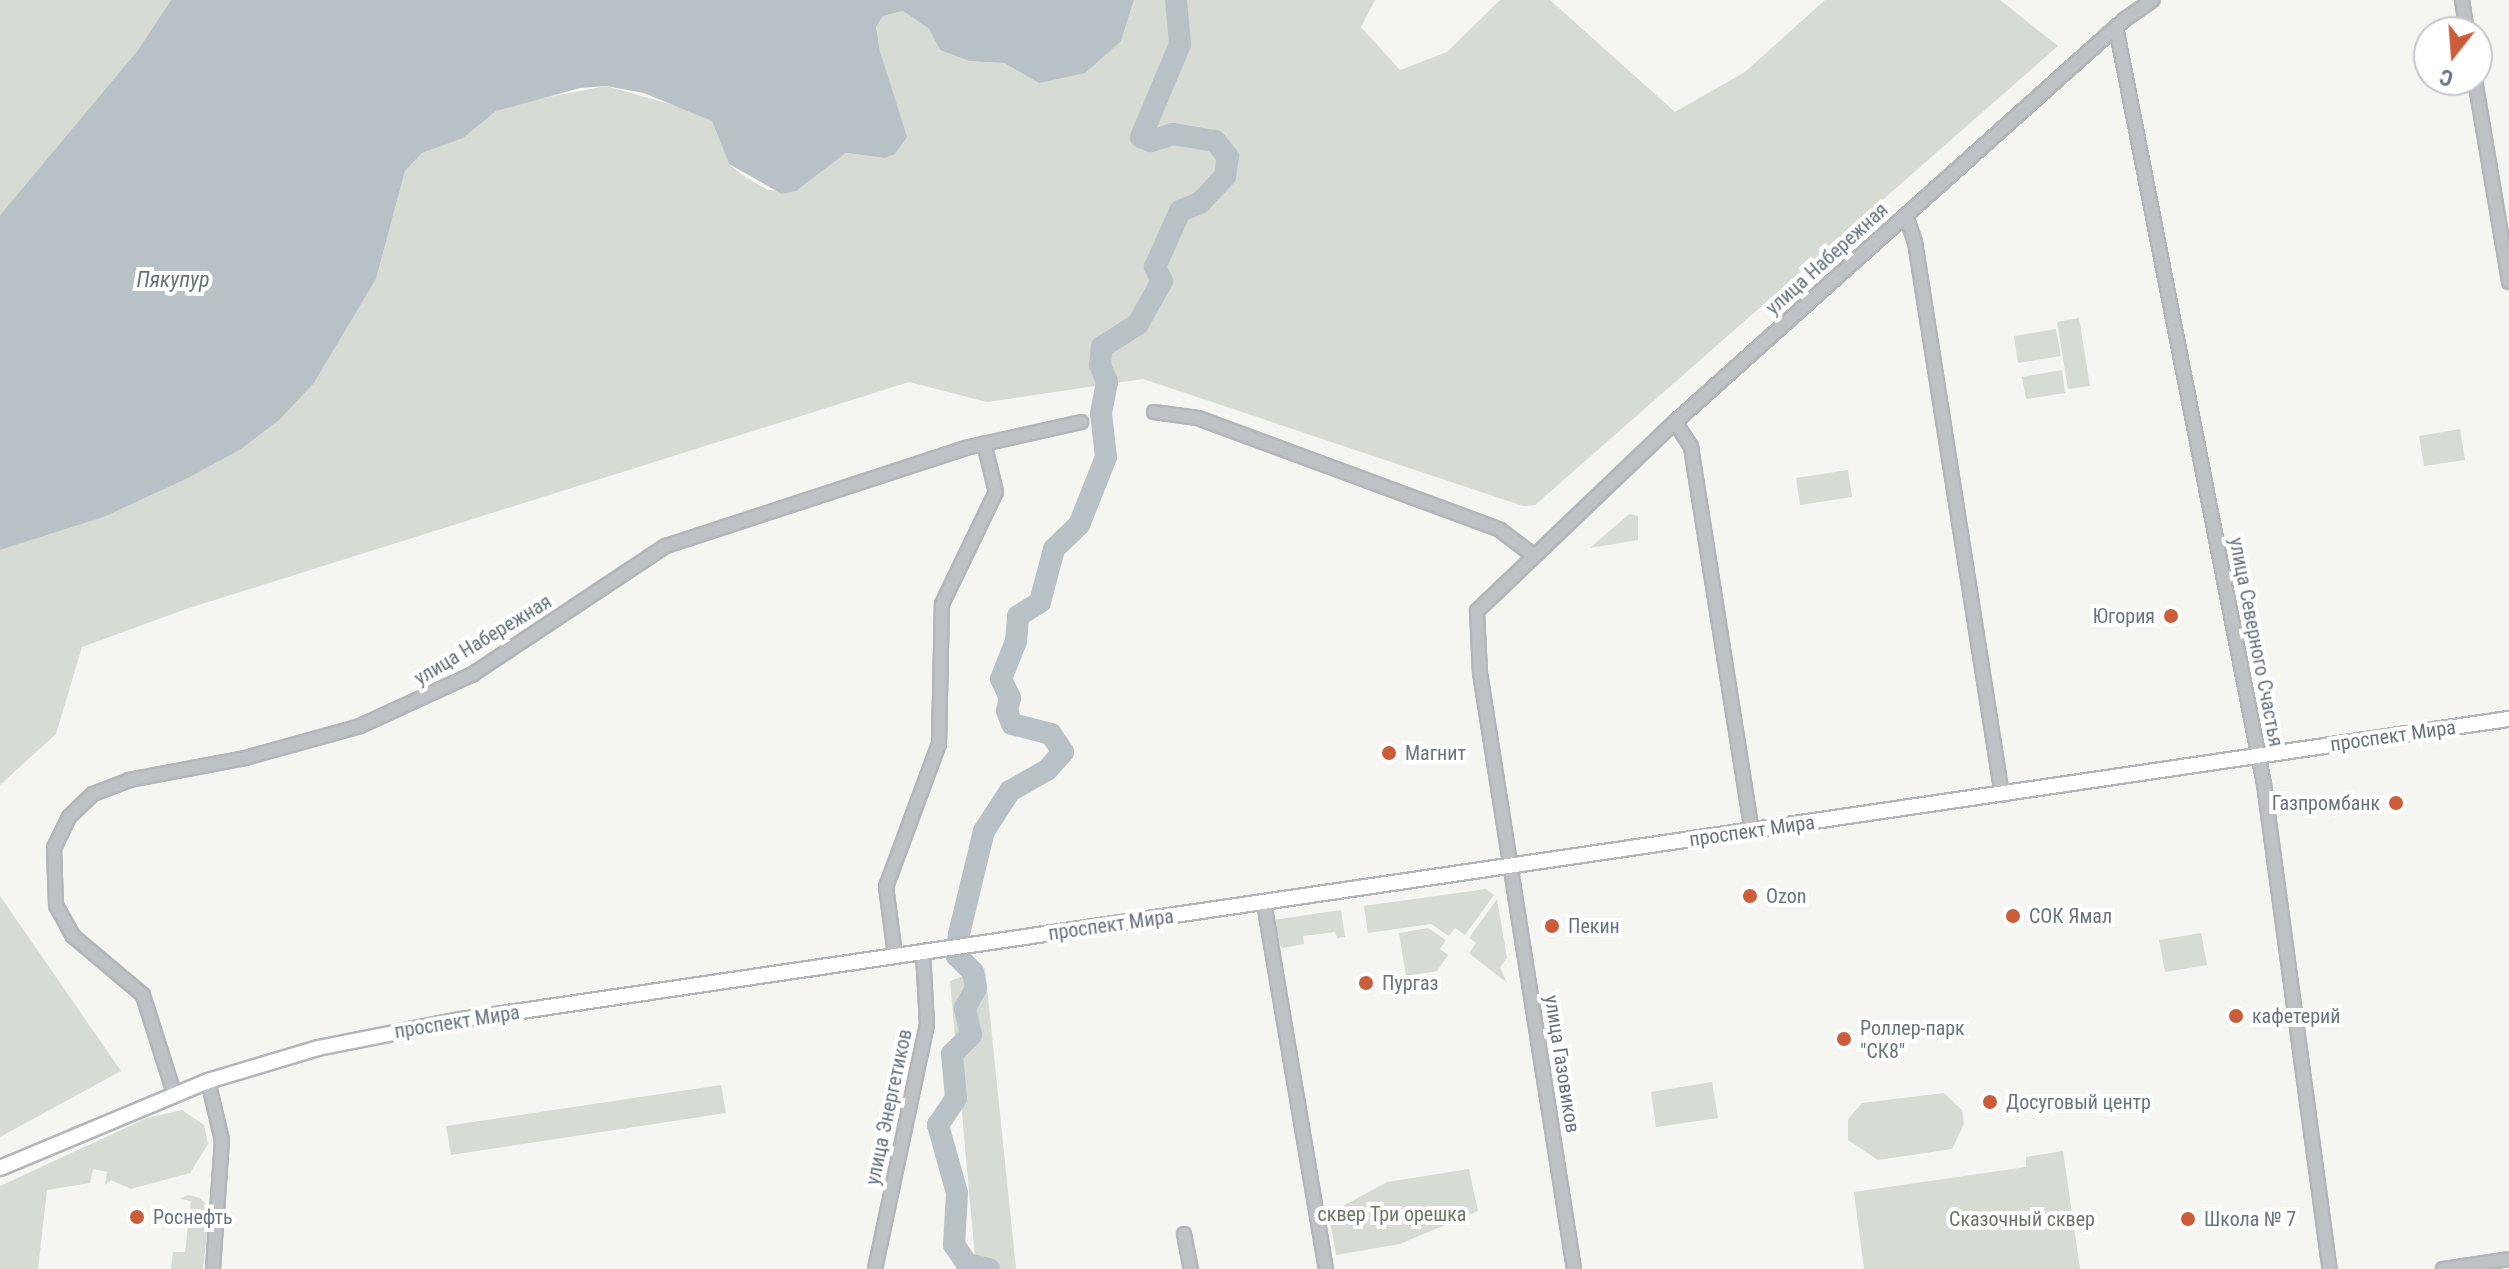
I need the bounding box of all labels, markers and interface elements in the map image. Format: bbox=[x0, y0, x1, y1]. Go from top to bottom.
north arrow bbox=[2413, 16, 2493, 96]
text: С bbox=[2437, 64, 2456, 91]
street label: улица Набережная bbox=[1761, 198, 1893, 320]
water label: Пякупур bbox=[137, 267, 209, 293]
street label: улица Северного Счастья bbox=[2224, 535, 2288, 749]
street label: улица Набережная bbox=[410, 590, 556, 690]
place label: Югория bbox=[2093, 604, 2155, 628]
marker: Югория bbox=[2162, 607, 2180, 625]
street label: проспект Мира bbox=[2329, 715, 2457, 757]
place label: Магнит bbox=[1405, 741, 1466, 765]
marker: Магнит bbox=[1380, 744, 1398, 762]
place label: Газпромбанк bbox=[2272, 791, 2380, 815]
marker: Газпромбанк bbox=[2387, 794, 2405, 812]
street label: проспект Мира bbox=[1688, 810, 1816, 852]
place label: Ozon bbox=[1766, 884, 1806, 908]
marker: Ozon bbox=[1741, 887, 1759, 905]
street label: проспект Мира bbox=[1047, 904, 1175, 946]
place label: СОК Ямал bbox=[2029, 904, 2112, 928]
marker: СОК Ямал bbox=[2004, 907, 2022, 925]
place label: Пекин bbox=[1568, 914, 1620, 938]
marker: Пекин bbox=[1543, 917, 1561, 935]
place label: Пургаз bbox=[1382, 971, 1439, 995]
marker: Пургаз bbox=[1357, 974, 1375, 992]
street label: улица Газовиков bbox=[1539, 993, 1585, 1135]
street label: проспект Мира bbox=[393, 1000, 521, 1044]
place label: кафетерий bbox=[2252, 1004, 2340, 1028]
marker: кафетерий bbox=[2227, 1007, 2245, 1025]
place label: Роллер-парк "СК8" bbox=[1860, 1016, 1965, 1063]
street label: улица Энергетиков bbox=[861, 1027, 917, 1187]
marker: Роллер-парк "СК8" bbox=[1835, 1030, 1853, 1048]
place label: Досуговый центр bbox=[2006, 1090, 2151, 1114]
marker: Досуговый центр bbox=[1981, 1093, 1999, 1111]
park label: сквер Три орешка bbox=[1317, 1202, 1467, 1226]
place label: Роснефть bbox=[153, 1205, 233, 1229]
park label: Сказочный сквер bbox=[1949, 1207, 2095, 1231]
place label: Школа № 7 bbox=[2204, 1207, 2296, 1231]
marker: Роснефть bbox=[128, 1208, 146, 1226]
marker: Школа № 7 bbox=[2179, 1210, 2197, 1228]

